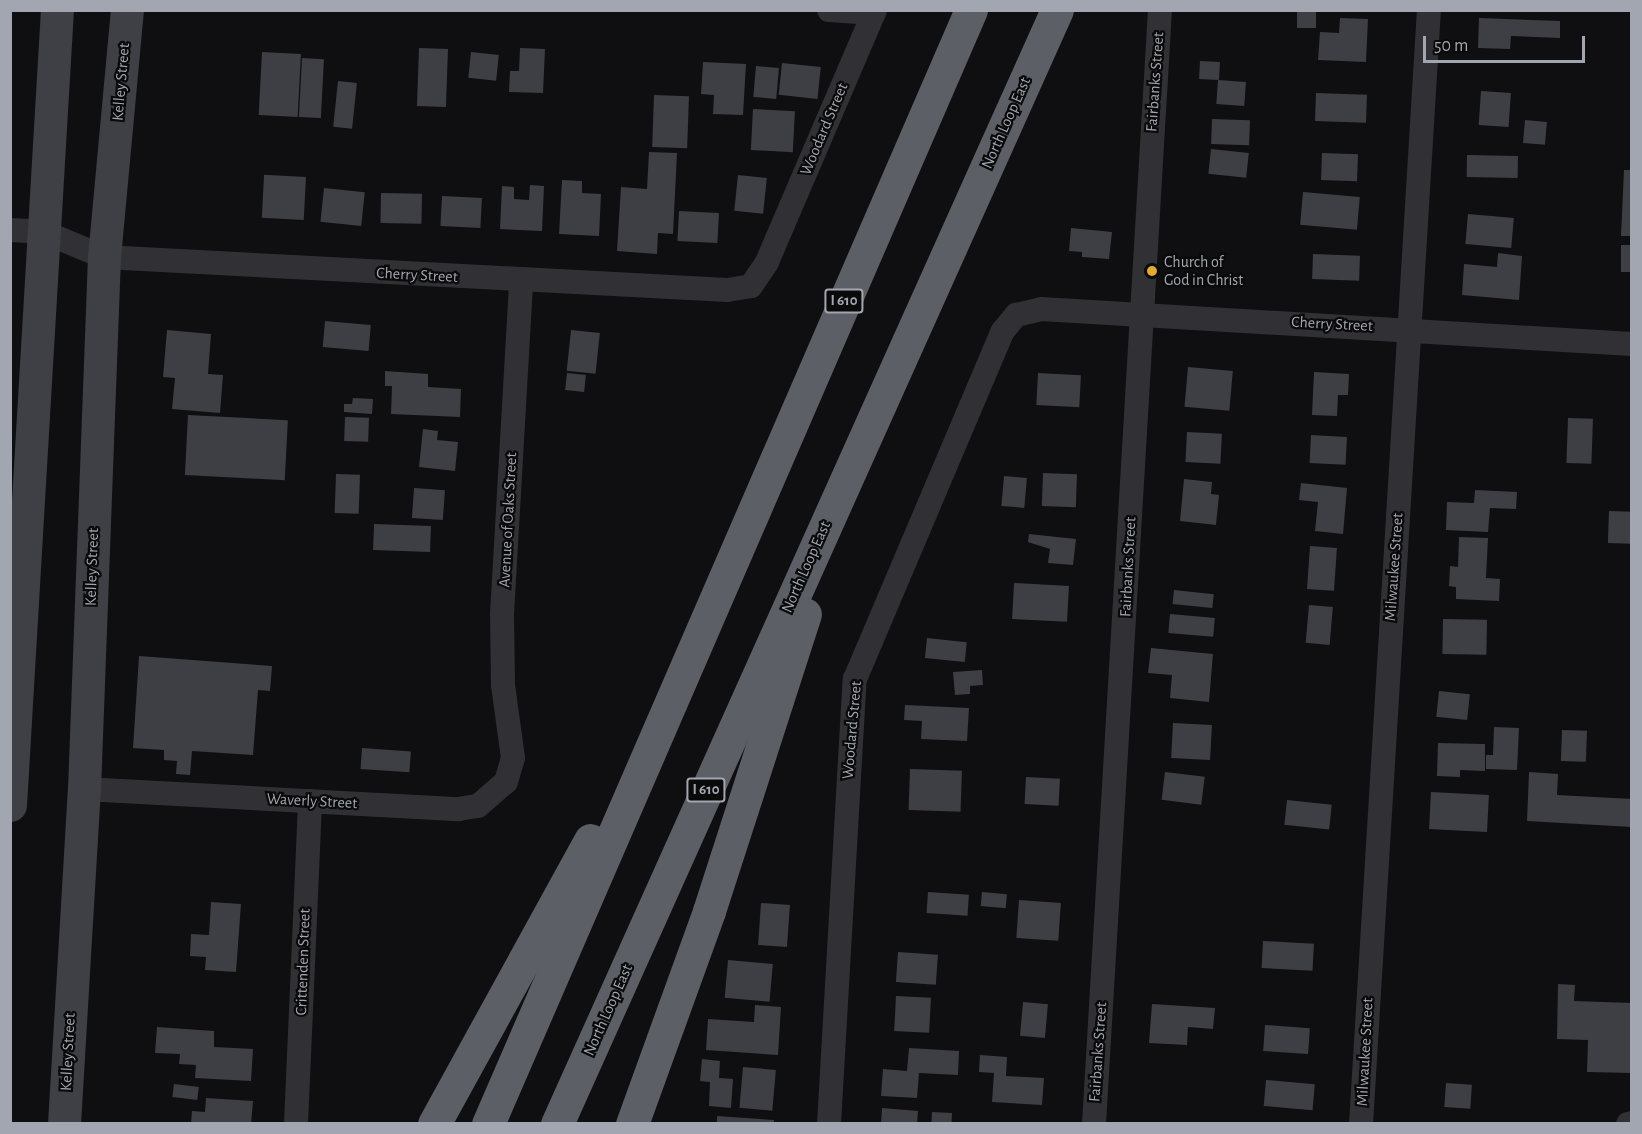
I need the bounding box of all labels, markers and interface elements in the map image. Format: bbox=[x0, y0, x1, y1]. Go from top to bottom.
scale bar bbox=[1426, 24, 1588, 62]
street label: Fairbanks Street bbox=[1142, 31, 1168, 133]
text: 50 m bbox=[1434, 37, 1468, 55]
street label: Kelley Street bbox=[108, 42, 134, 122]
street label: North Loop East bbox=[977, 74, 1035, 172]
street label: Woodard Street bbox=[796, 80, 852, 178]
place label: Church of God in Christ bbox=[1164, 252, 1243, 290]
street label: Cherry Street bbox=[376, 263, 458, 287]
marker: Church of God in Christ bbox=[1145, 264, 1159, 278]
road number: I 610 bbox=[823, 289, 865, 313]
street label: Cherry Street bbox=[1291, 312, 1373, 336]
street label: Avenue of Oaks Street bbox=[495, 452, 521, 588]
street label: Milwaukee Street bbox=[1381, 512, 1407, 622]
street label: Fairbanks Street bbox=[1116, 516, 1140, 618]
street label: North Loop East bbox=[777, 518, 835, 616]
street label: Kelley Street bbox=[81, 528, 103, 606]
street label: Woodard Street bbox=[838, 680, 866, 780]
road number: I 610 bbox=[685, 778, 727, 802]
street label: Waverly Street bbox=[266, 789, 358, 813]
street label: Crittenden Street bbox=[292, 908, 314, 1016]
street label: North Loop East bbox=[579, 961, 637, 1059]
street label: Milwaukee Street bbox=[1353, 997, 1377, 1107]
street label: Fairbanks Street bbox=[1085, 1001, 1111, 1103]
street label: Kelley Street bbox=[56, 1012, 80, 1092]

